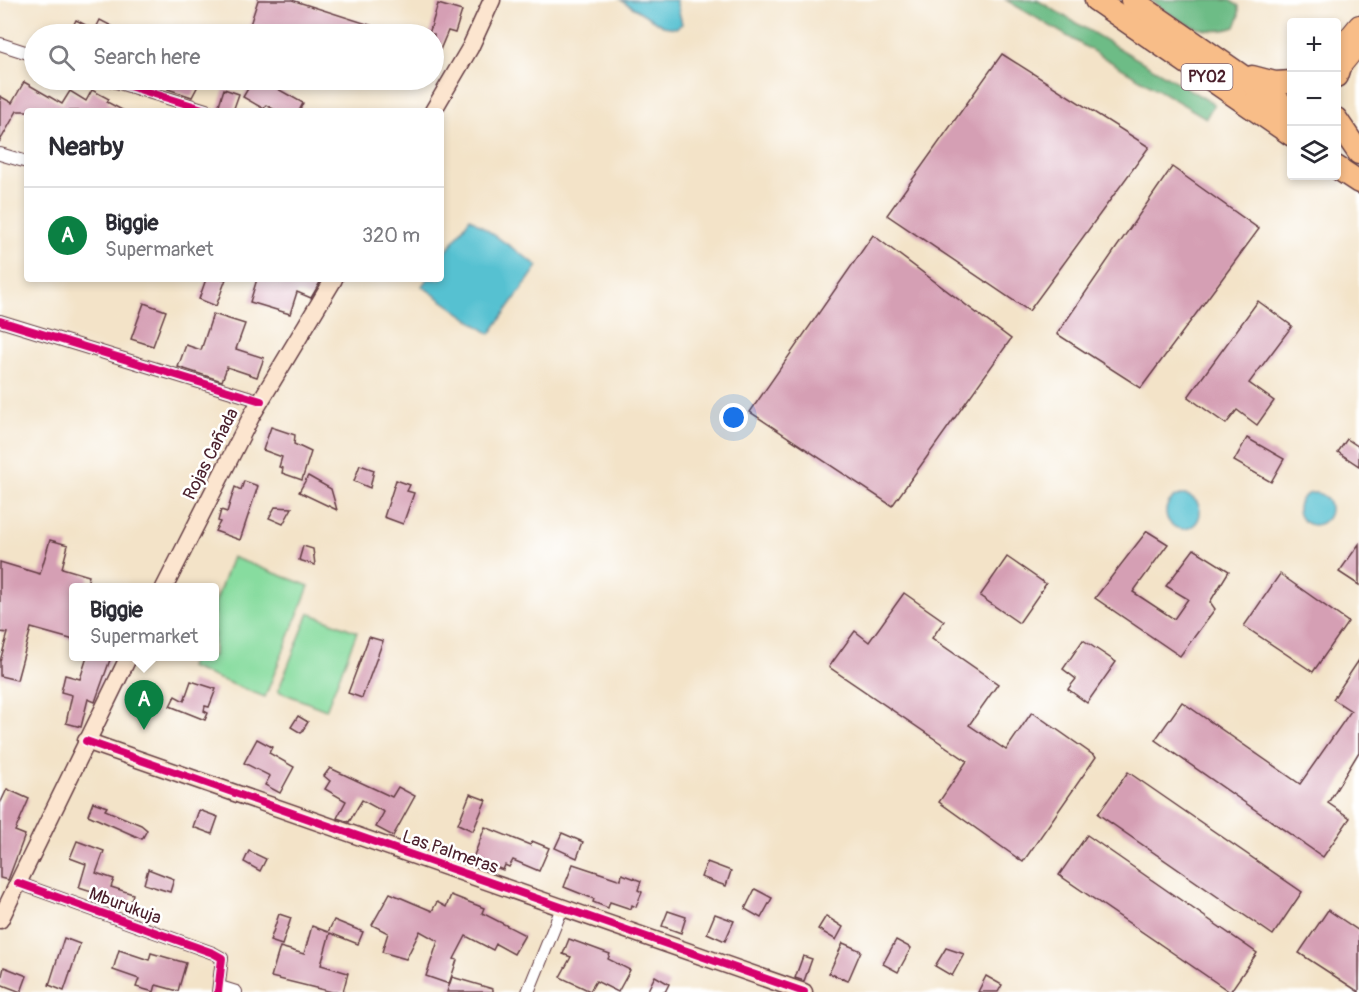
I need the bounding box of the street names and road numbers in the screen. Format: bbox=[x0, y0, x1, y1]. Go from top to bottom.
road number: PY02 bbox=[1182, 64, 1232, 90]
street label: Rojas Cañada bbox=[178, 404, 244, 504]
street label: Las Palmeras bbox=[399, 825, 501, 879]
street label: Mburukuja bbox=[86, 882, 164, 930]

